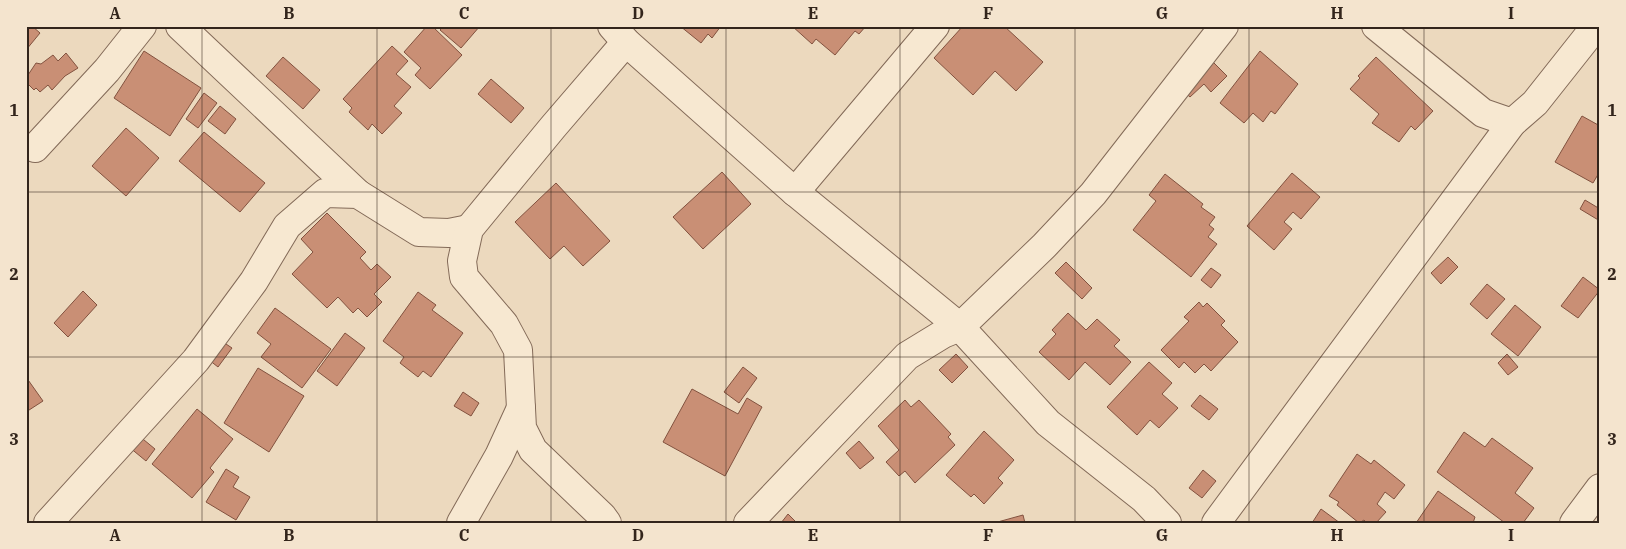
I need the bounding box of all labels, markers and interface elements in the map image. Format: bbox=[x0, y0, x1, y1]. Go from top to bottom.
text: A bbox=[109, 3, 121, 23]
text: B bbox=[283, 3, 295, 23]
text: C bbox=[459, 3, 469, 23]
text: D bbox=[632, 3, 644, 23]
text: E bbox=[808, 3, 818, 23]
text: F bbox=[983, 3, 993, 23]
text: G bbox=[1156, 3, 1168, 23]
text: H bbox=[1331, 3, 1344, 23]
text: I bbox=[1508, 3, 1514, 23]
text: 1 bbox=[9, 100, 19, 120]
text: 1 bbox=[1607, 100, 1617, 120]
text: 2 bbox=[9, 264, 19, 284]
text: 2 bbox=[1607, 264, 1617, 284]
text: 3 bbox=[9, 429, 19, 449]
text: 3 bbox=[1607, 429, 1617, 449]
text: A bbox=[109, 525, 121, 545]
text: B bbox=[283, 525, 295, 545]
text: C bbox=[459, 525, 469, 545]
text: D bbox=[632, 525, 644, 545]
text: E bbox=[808, 525, 818, 545]
text: F bbox=[983, 525, 993, 545]
text: G bbox=[1156, 525, 1168, 545]
text: H bbox=[1331, 525, 1344, 545]
text: I bbox=[1508, 525, 1514, 545]

